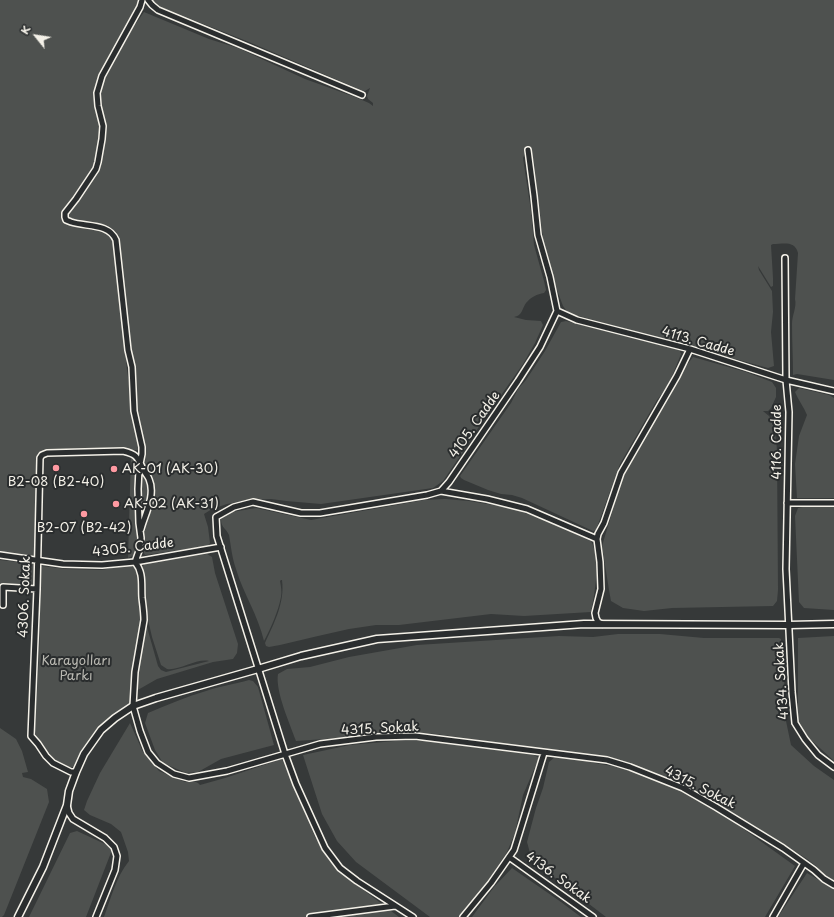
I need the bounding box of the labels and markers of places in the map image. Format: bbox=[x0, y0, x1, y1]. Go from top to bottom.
place label: AK-01 (AK-30) bbox=[122, 461, 218, 477]
marker: B2-08 (B2-40) bbox=[51, 463, 61, 473]
marker: AK-01 (AK-30) bbox=[109, 464, 119, 474]
place label: B2-08 (B2-40) bbox=[8, 474, 104, 490]
place label: AK-02 (AK-31) bbox=[124, 496, 219, 512]
marker: AK-02 (AK-31) bbox=[111, 499, 121, 509]
marker: B2-07 (B2-42) bbox=[79, 509, 89, 519]
place label: B2-07 (B2-42) bbox=[37, 520, 131, 536]

